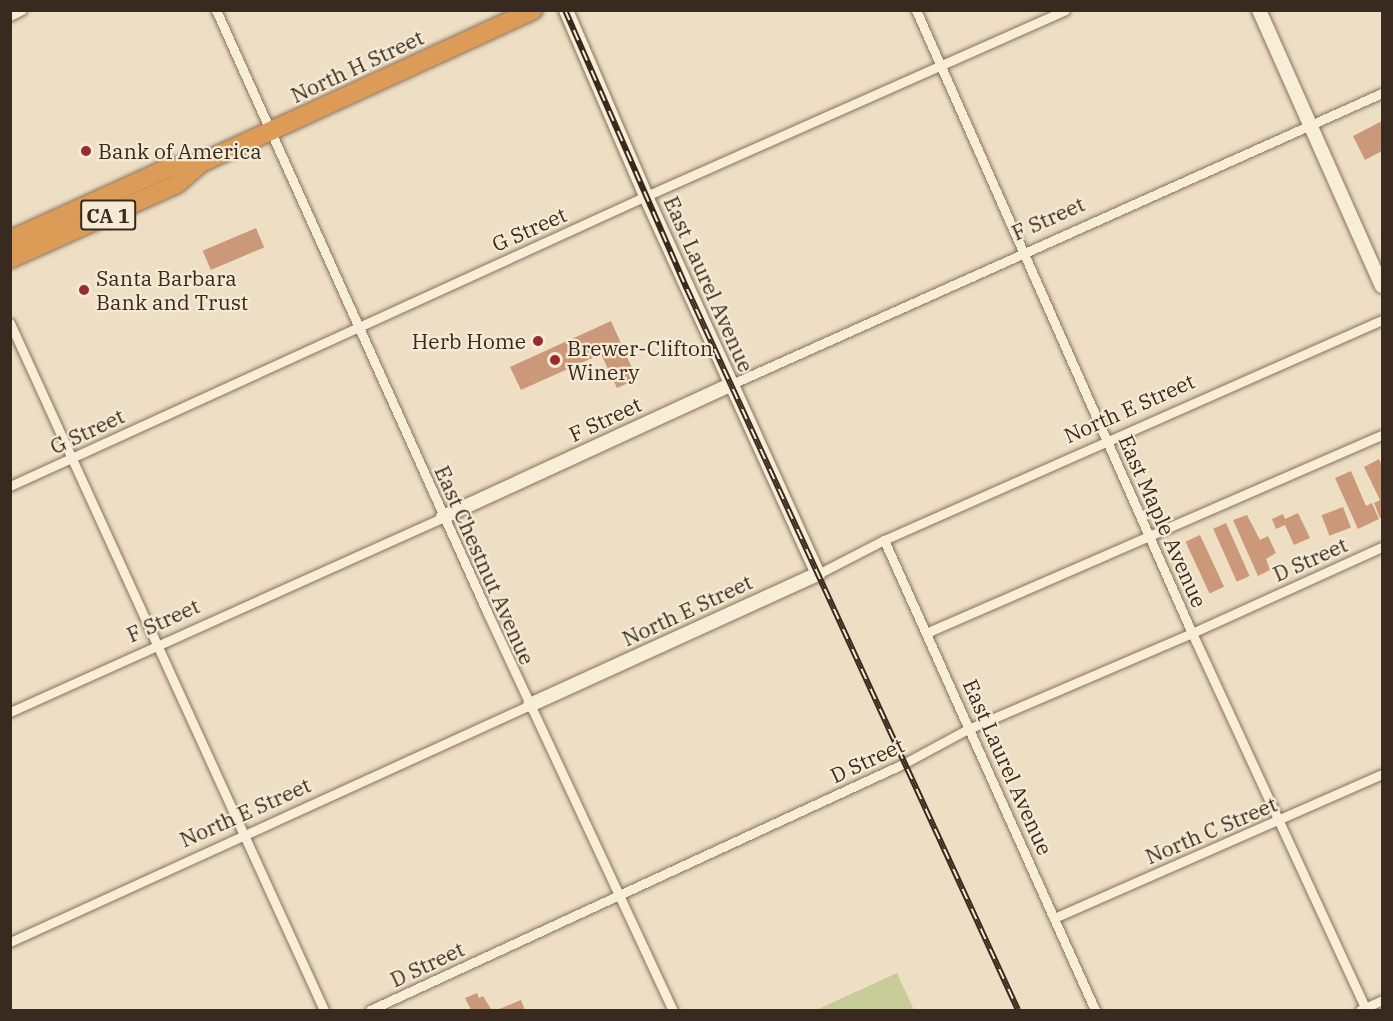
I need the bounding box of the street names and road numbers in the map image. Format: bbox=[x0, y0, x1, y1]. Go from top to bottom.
street label: North H Street bbox=[287, 24, 427, 108]
street label: F Street bbox=[1008, 191, 1088, 245]
street label: East Laurel Avenue bbox=[659, 192, 759, 376]
road number: CA 1 bbox=[80, 198, 136, 232]
street label: G Street bbox=[488, 201, 570, 257]
street label: North E Street bbox=[1060, 368, 1198, 448]
street label: F Street bbox=[565, 391, 645, 447]
street label: G Street bbox=[46, 403, 128, 459]
street label: East Maple Avenue bbox=[1114, 431, 1212, 611]
street label: East Chestnut Avenue bbox=[430, 462, 540, 668]
street label: D Street bbox=[1269, 531, 1351, 587]
street label: North E Street bbox=[618, 569, 756, 651]
street label: F Street bbox=[123, 593, 203, 647]
street label: East Laurel Avenue bbox=[958, 675, 1058, 859]
street label: D Street bbox=[826, 732, 908, 788]
street label: North E Street bbox=[176, 772, 314, 852]
street label: North C Street bbox=[1141, 791, 1281, 869]
street label: D Street bbox=[386, 936, 468, 992]

